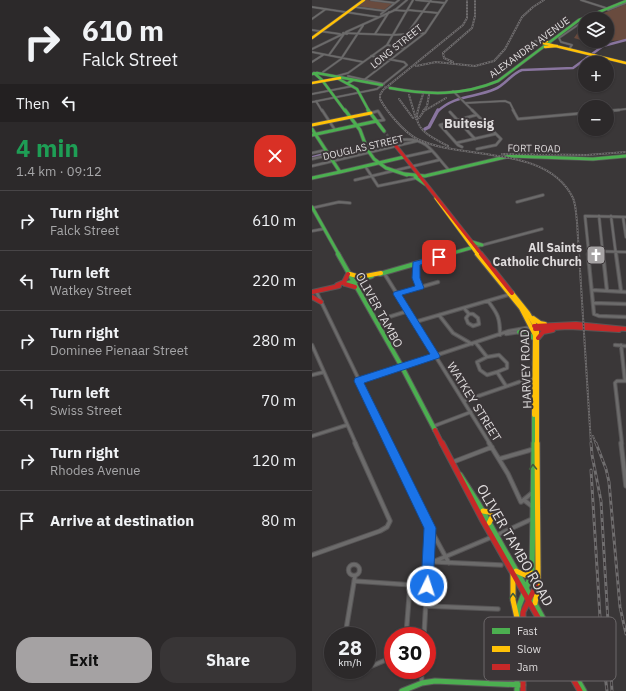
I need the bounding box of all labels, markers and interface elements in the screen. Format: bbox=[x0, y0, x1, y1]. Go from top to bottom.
text: 610 m bbox=[82, 12, 164, 49]
map controls bbox=[578, 12, 614, 136]
button: layers bbox=[578, 12, 614, 48]
street label: ALEXANDRA AVENUE bbox=[486, 14, 572, 81]
icon: right bbox=[16, 16, 68, 68]
street label: LONG STREET bbox=[368, 21, 425, 71]
text: Falck Street bbox=[82, 48, 178, 71]
button: + bbox=[578, 56, 614, 92]
icon: left bbox=[58, 92, 80, 114]
text: Then bbox=[16, 94, 50, 113]
button: − bbox=[578, 100, 614, 136]
district label: Buitesig bbox=[444, 115, 495, 132]
text: 4 min bbox=[16, 132, 79, 164]
street label: DOUGLAS STREET bbox=[321, 132, 405, 163]
button: close bbox=[254, 135, 296, 177]
street label: FORT ROAD bbox=[507, 142, 561, 155]
text: 1.4 km · 09:12 bbox=[16, 163, 102, 180]
text: Turn right bbox=[50, 203, 119, 222]
icon: right bbox=[16, 210, 38, 232]
text: 610 m bbox=[252, 211, 296, 230]
text: Falck Street bbox=[50, 222, 119, 239]
pin bbox=[422, 240, 456, 274]
place label: All Saints Catholic Church bbox=[493, 240, 582, 269]
church icon: All Saints Catholic Church bbox=[585, 244, 607, 266]
icon: arrive bbox=[428, 246, 450, 268]
text: Turn left bbox=[50, 263, 110, 282]
street label: OLIVER TAMBO bbox=[353, 269, 406, 350]
icon: left bbox=[16, 270, 38, 292]
text: 220 m bbox=[252, 271, 296, 290]
text: Watkey Street bbox=[50, 282, 132, 299]
text: Turn right bbox=[50, 323, 119, 342]
street label: HARVEY ROAD bbox=[517, 329, 534, 409]
icon: right bbox=[16, 330, 38, 352]
text: 280 m bbox=[252, 331, 296, 350]
text: Dominee Pienaar Street bbox=[50, 342, 188, 359]
street label: WATKEY STREET bbox=[444, 359, 505, 444]
text: Turn left bbox=[50, 383, 110, 402]
icon: left bbox=[16, 390, 38, 412]
text: 70 m bbox=[261, 391, 296, 410]
text: Swiss Street bbox=[50, 402, 122, 419]
text: Turn right bbox=[50, 443, 119, 462]
icon: right bbox=[16, 450, 38, 472]
text: 120 m bbox=[252, 451, 296, 470]
text: Rhodes Avenue bbox=[50, 462, 140, 479]
one-way arrow bbox=[529, 464, 537, 470]
street label: OLIVER TAMBO ROAD bbox=[473, 481, 557, 609]
icon: arrive bbox=[16, 510, 38, 532]
text: Arrive at destination bbox=[50, 511, 194, 530]
text: 80 m bbox=[261, 511, 296, 530]
position arrow bbox=[406, 565, 448, 607]
one-way arrow bbox=[509, 593, 518, 599]
legend bbox=[484, 617, 616, 681]
text: Fast bbox=[517, 624, 538, 638]
speed limit sign: 30 bbox=[384, 627, 436, 679]
text: 28 bbox=[338, 634, 362, 661]
button: Exit bbox=[16, 637, 152, 683]
button: Share bbox=[160, 637, 296, 683]
text: Slow bbox=[517, 642, 541, 656]
text: km/h bbox=[338, 656, 362, 669]
text: Jam bbox=[517, 660, 538, 674]

